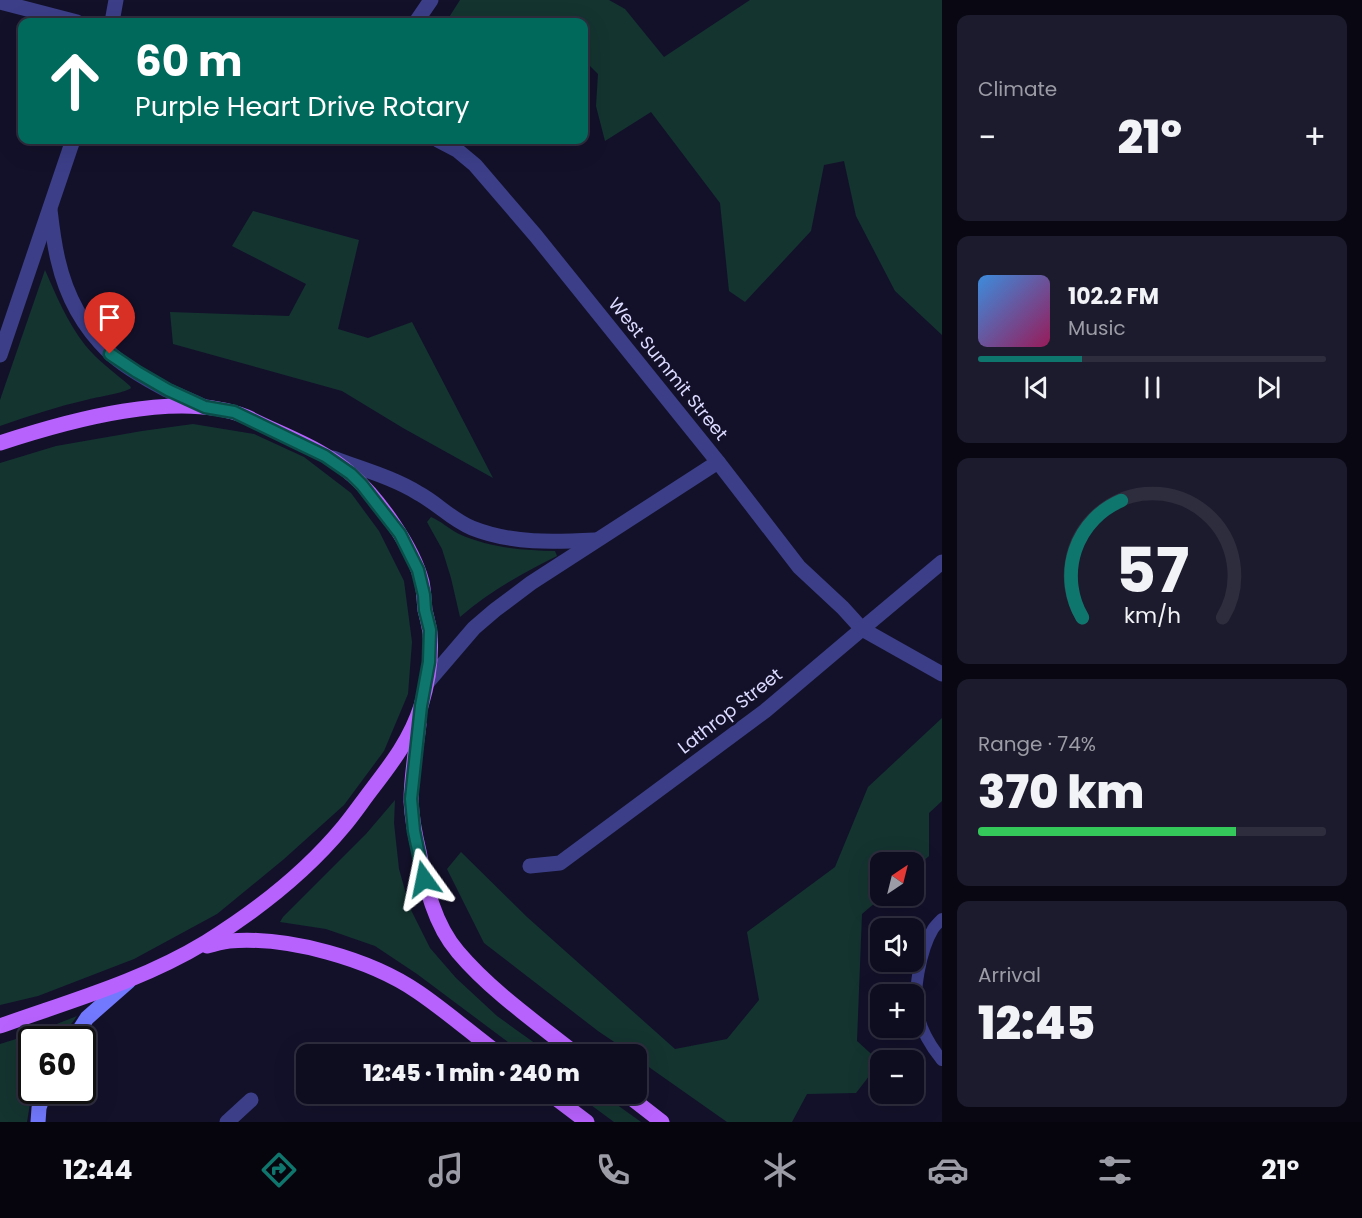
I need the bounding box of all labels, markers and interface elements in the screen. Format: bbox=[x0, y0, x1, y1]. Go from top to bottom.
text: 60 m bbox=[135, 32, 243, 91]
icon: ahead bbox=[36, 42, 114, 120]
text: Climate bbox=[978, 75, 1057, 103]
text: Purple Heart Drive Rotary bbox=[135, 88, 470, 125]
text: 21° bbox=[1118, 106, 1182, 169]
text: − bbox=[978, 114, 996, 161]
text: + bbox=[1303, 114, 1326, 161]
text: 102.2 FM bbox=[1068, 281, 1159, 312]
pin bbox=[84, 292, 135, 354]
street label: West Summit Street bbox=[603, 292, 734, 445]
icon: arrive bbox=[93, 301, 126, 334]
text: Music bbox=[1068, 314, 1126, 342]
icon: previous bbox=[1020, 371, 1053, 404]
icon: pause bbox=[1136, 371, 1169, 404]
icon: next bbox=[1252, 371, 1285, 404]
text: 57 bbox=[1115, 526, 1189, 614]
text: km/h bbox=[1123, 600, 1181, 631]
street label: Lathrop Street bbox=[672, 662, 787, 759]
text: Range · 74% bbox=[978, 730, 1096, 758]
text: 370 km bbox=[978, 761, 1144, 824]
position arrow bbox=[392, 847, 456, 911]
north arrow bbox=[870, 852, 924, 906]
map controls bbox=[870, 852, 924, 1104]
button: sound bbox=[870, 918, 924, 972]
text: Arrival bbox=[978, 961, 1041, 989]
button: + bbox=[870, 984, 924, 1038]
text: 12:45 bbox=[978, 992, 1095, 1055]
speed limit sign: 60 bbox=[18, 1026, 96, 1104]
button: − bbox=[870, 1050, 924, 1104]
text: 12:45 · 1 min · 240 m bbox=[363, 1058, 580, 1089]
icon: directions bbox=[258, 1149, 300, 1191]
icon: music bbox=[425, 1149, 467, 1191]
icon: phone bbox=[592, 1149, 634, 1191]
icon: climate bbox=[759, 1149, 801, 1191]
icon: car bbox=[927, 1149, 969, 1191]
icon: filters bbox=[1094, 1149, 1136, 1191]
text: 12:44 bbox=[63, 1151, 132, 1188]
text: 21° bbox=[1261, 1151, 1299, 1188]

